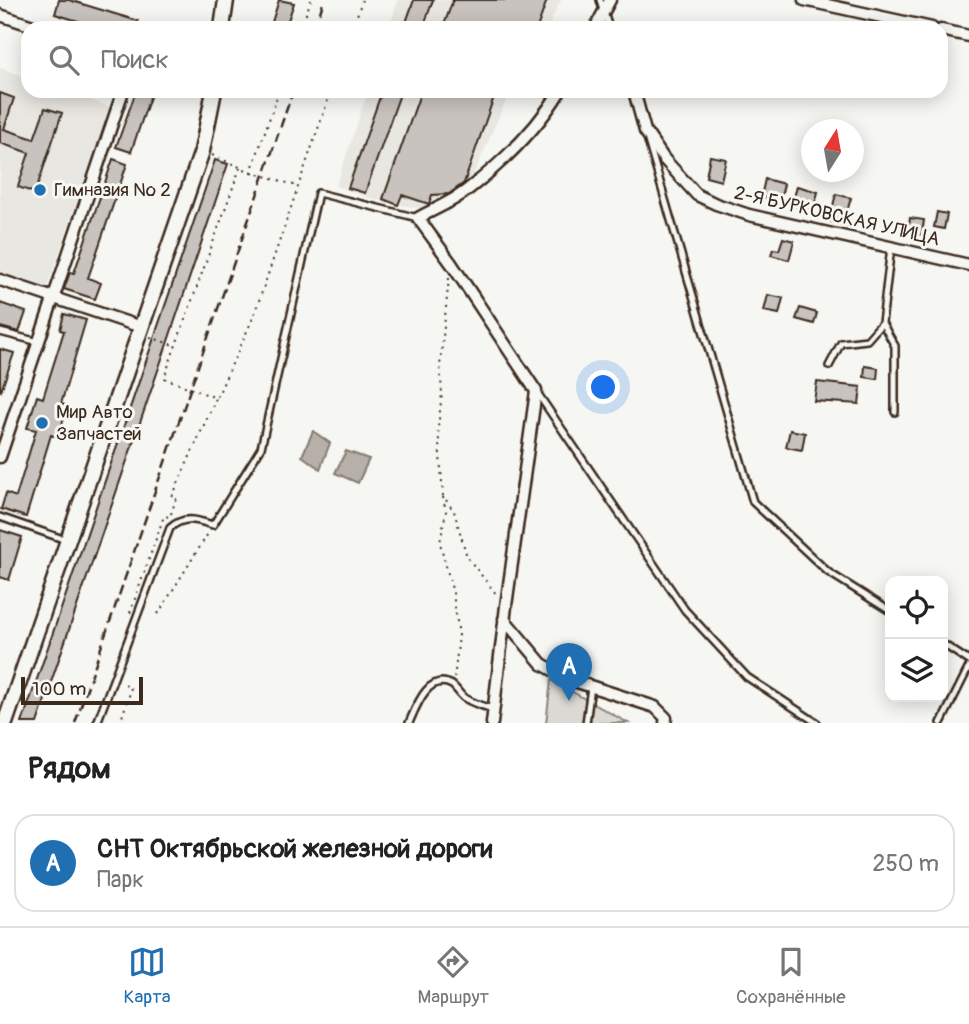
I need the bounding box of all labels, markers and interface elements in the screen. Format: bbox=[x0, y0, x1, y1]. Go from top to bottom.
search box bbox=[21, 21, 948, 98]
icon: search bbox=[45, 41, 83, 79]
text: Поиск bbox=[101, 44, 169, 76]
north arrow bbox=[801, 119, 864, 182]
place label: Гимназия № 2 bbox=[54, 178, 171, 202]
street label: 2-Я БУРКОВСКАЯ УЛИЦА bbox=[732, 181, 942, 251]
marker: Гимназия № 2 bbox=[32, 182, 48, 198]
your location bbox=[586, 370, 620, 404]
place label: Мир Авто Запчастей bbox=[56, 400, 142, 446]
marker: Мир Авто Запчастей bbox=[34, 415, 50, 431]
map controls bbox=[885, 576, 948, 702]
button: locate bbox=[885, 576, 948, 639]
button: layers bbox=[885, 639, 948, 702]
pin: A bbox=[546, 643, 592, 701]
scale bar bbox=[21, 674, 144, 706]
text: 100 m bbox=[32, 677, 86, 701]
text: Рядом bbox=[28, 750, 111, 787]
text: СНТ Октябрьской железной дороги bbox=[97, 833, 492, 865]
text: A bbox=[46, 849, 60, 878]
text: 250 m bbox=[873, 849, 939, 878]
text: Парк bbox=[97, 865, 144, 894]
tab: Карта bbox=[123, 943, 171, 1009]
tab: Маршрут bbox=[418, 943, 489, 1009]
tab: Сохранённые bbox=[736, 943, 846, 1009]

